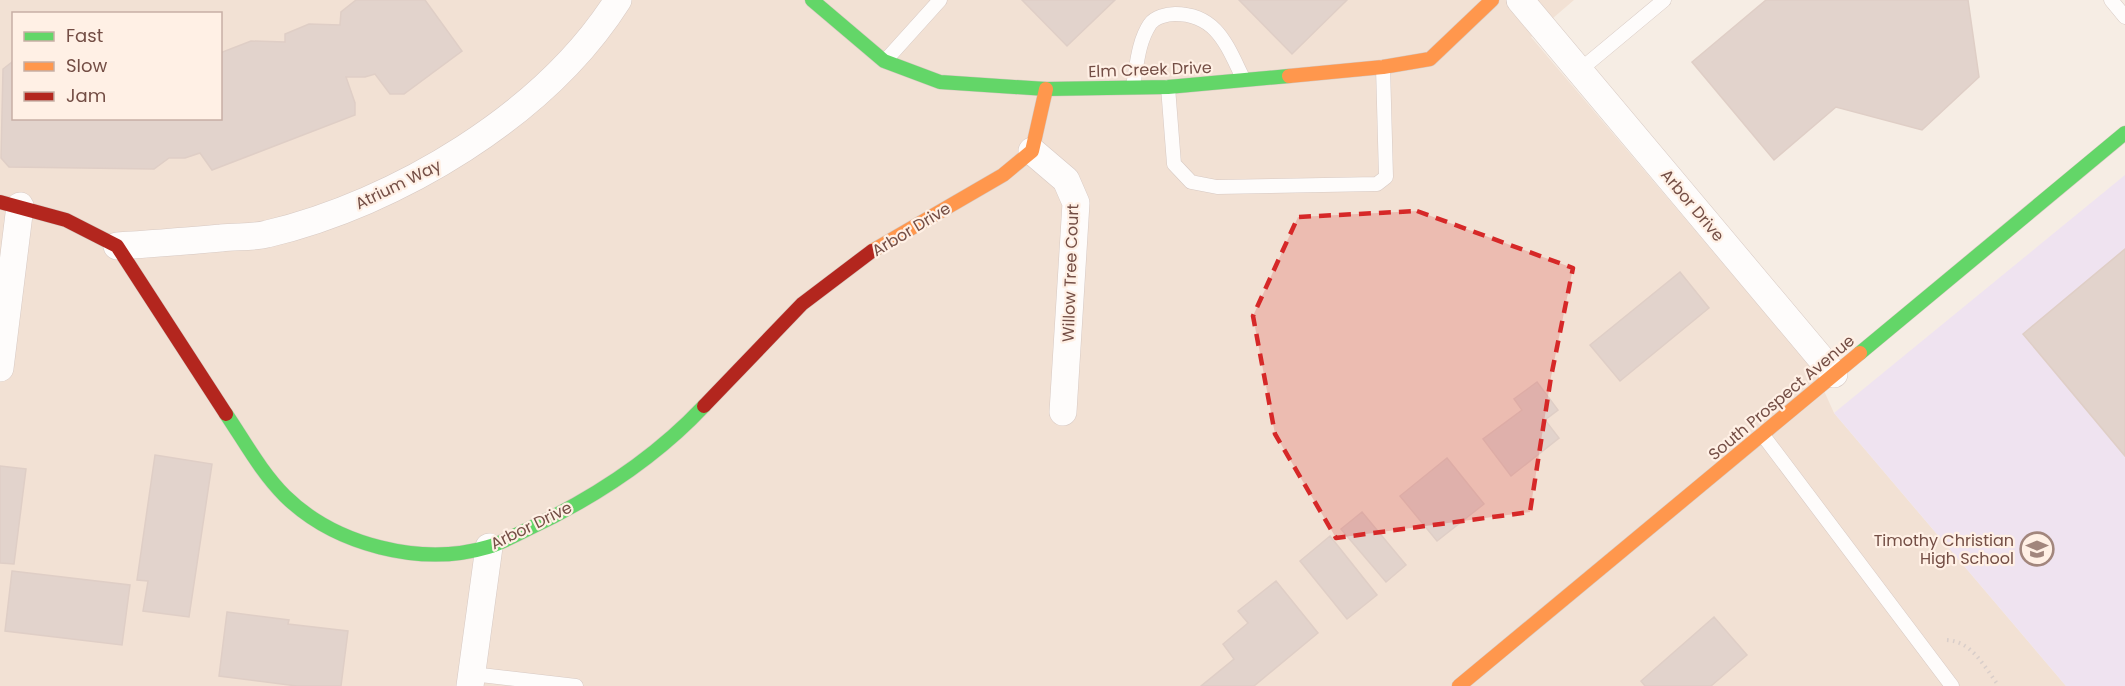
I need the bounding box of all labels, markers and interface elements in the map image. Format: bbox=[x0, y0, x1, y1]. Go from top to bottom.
legend bbox=[12, 12, 222, 120]
text: Fast bbox=[66, 23, 103, 48]
text: Slow bbox=[66, 53, 108, 78]
street label: Elm Creek Drive bbox=[1088, 56, 1212, 83]
text: Jam bbox=[66, 83, 106, 108]
street label: Atrium Way bbox=[351, 154, 445, 215]
street label: Arbor Drive bbox=[1655, 164, 1730, 247]
street label: Arbor Drive bbox=[868, 197, 955, 262]
street label: Willow Tree Court bbox=[1057, 203, 1084, 343]
street label: South Prospect Avenue bbox=[1703, 329, 1859, 466]
street label: Arbor Drive bbox=[487, 496, 576, 555]
place label: Timothy Christian High School bbox=[1874, 529, 2014, 570]
school or university icon: Timothy Christian High School bbox=[2019, 531, 2055, 567]

